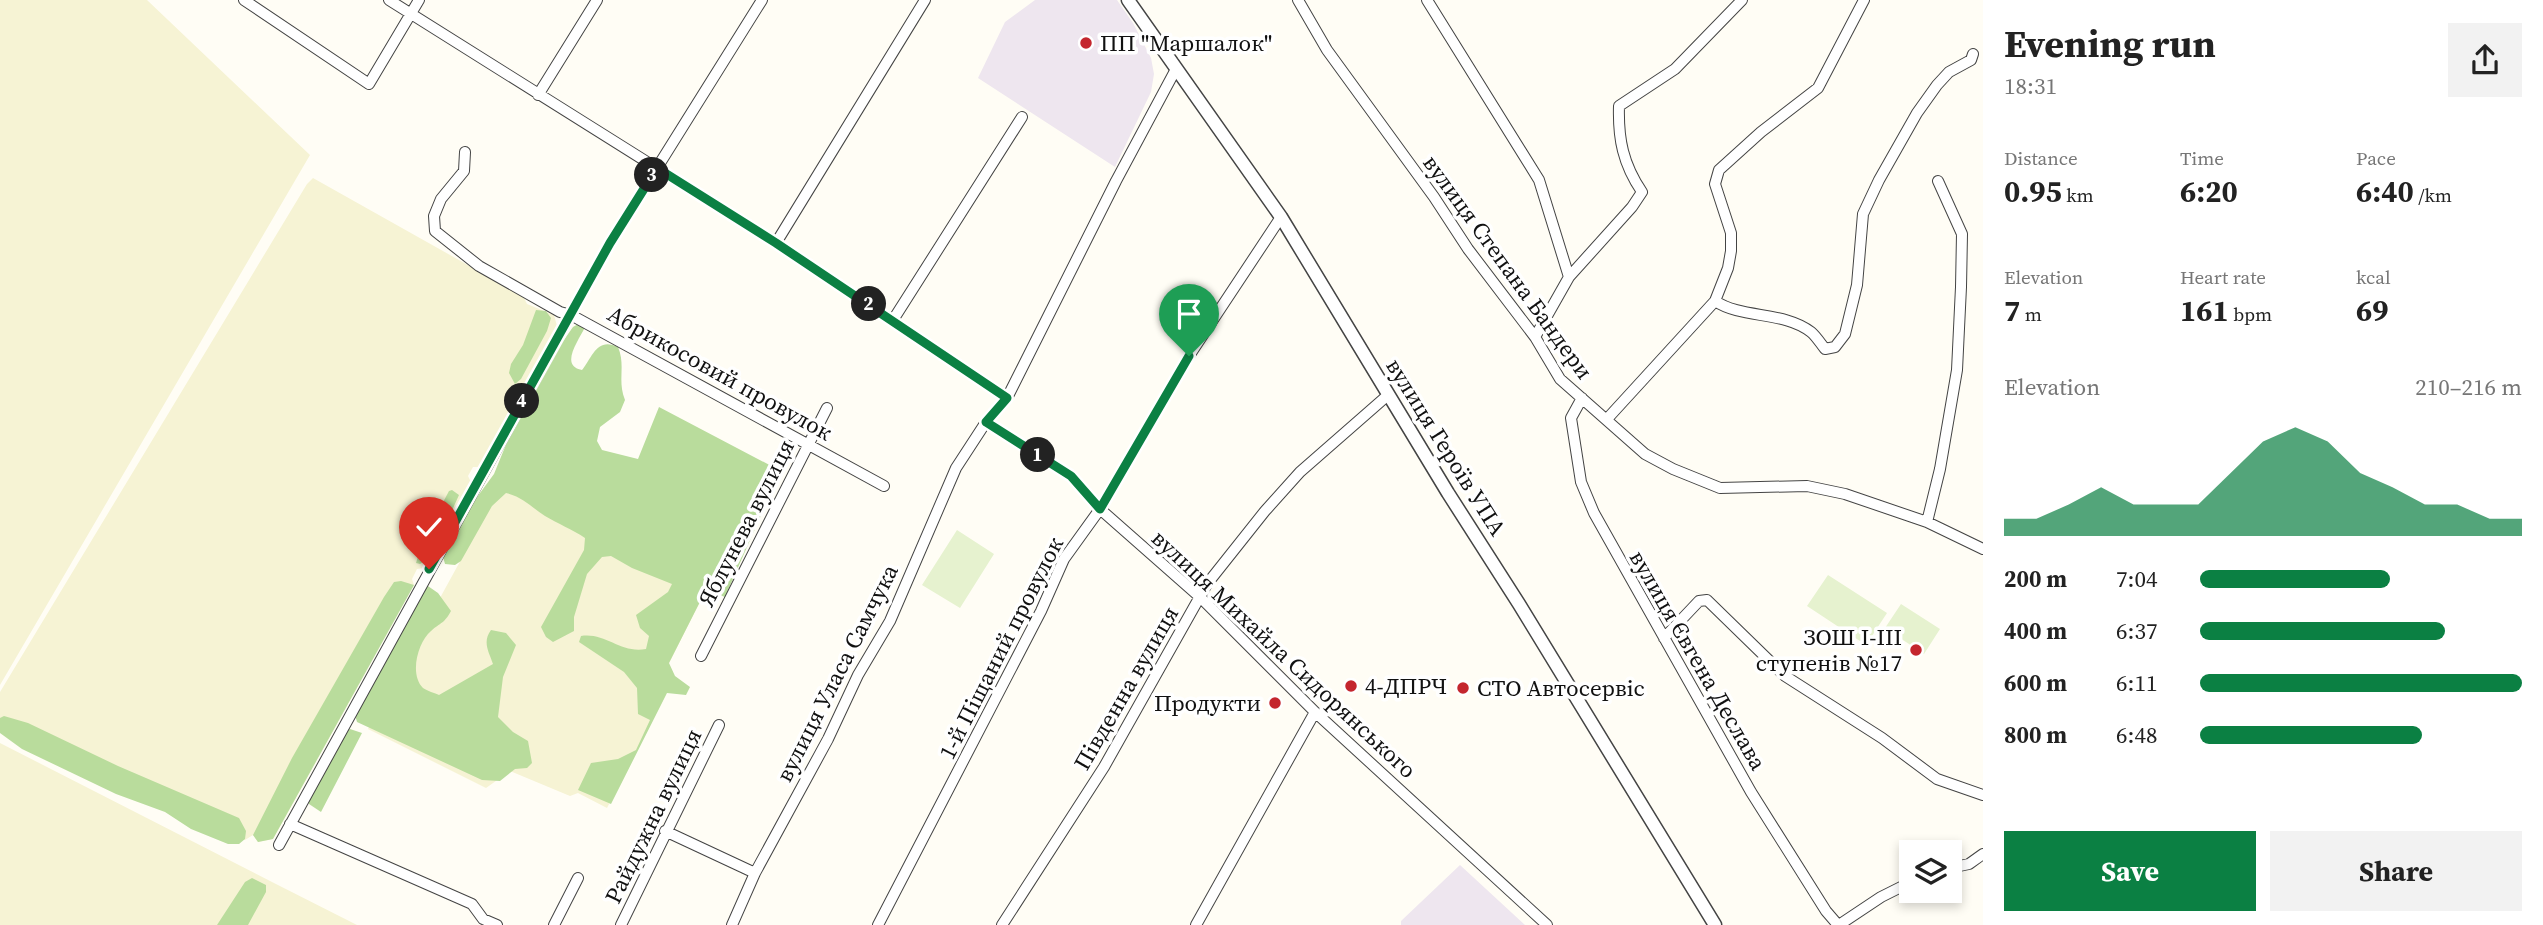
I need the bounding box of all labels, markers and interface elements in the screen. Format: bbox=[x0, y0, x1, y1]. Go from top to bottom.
text: Evening run bbox=[2004, 18, 2216, 70]
button: share bbox=[2448, 23, 2522, 97]
place label: ПП "Маршалок" bbox=[1100, 27, 1272, 59]
marker: ПП "Маршалок" bbox=[1078, 35, 1094, 51]
text: 18:31 bbox=[2004, 70, 2057, 102]
text: Distance bbox=[2004, 145, 2078, 171]
text: Time bbox=[2180, 145, 2224, 171]
text: Pace bbox=[2356, 145, 2396, 171]
street label: вулиця Степана Бандери bbox=[1416, 148, 1600, 386]
pin: 3 bbox=[634, 158, 670, 192]
text: 3 bbox=[646, 161, 657, 187]
text: 0.95 bbox=[2004, 171, 2062, 212]
text: 6:20 bbox=[2180, 171, 2238, 212]
text: 6:40 bbox=[2356, 171, 2414, 212]
text: km bbox=[2062, 182, 2094, 208]
text: /km bbox=[2414, 182, 2452, 208]
text: Elevation bbox=[2004, 264, 2083, 290]
text: Heart rate bbox=[2180, 264, 2266, 290]
text: kcal bbox=[2356, 264, 2391, 290]
pin bbox=[1159, 284, 1219, 356]
pin: 2 bbox=[852, 286, 886, 322]
text: 2 bbox=[863, 290, 874, 316]
text: 7 bbox=[2004, 290, 2020, 331]
text: 161 bbox=[2180, 290, 2229, 331]
text: 69 bbox=[2356, 290, 2389, 331]
icon: arrive bbox=[1170, 295, 1208, 333]
street label: Абрикосовий провулок bbox=[602, 298, 838, 448]
text: m bbox=[2020, 301, 2042, 327]
text: bpm bbox=[2229, 301, 2272, 327]
street label: вулиця Героїв УПА bbox=[1378, 352, 1514, 543]
text: Elevation bbox=[2004, 371, 2100, 403]
text: 210–216 m bbox=[2415, 371, 2522, 403]
pin: 4 bbox=[504, 384, 540, 418]
text: 4 bbox=[516, 387, 527, 413]
street label: Яблунева вулиця bbox=[690, 434, 802, 612]
pin: 1 bbox=[1020, 438, 1056, 472]
text: 1 bbox=[1032, 441, 1043, 467]
pin bbox=[399, 497, 459, 569]
icon: check bbox=[410, 508, 448, 546]
street label: вулиця Михайла Сидорянського bbox=[1145, 522, 1423, 786]
street label: 1-й Піщаний провулок bbox=[931, 531, 1071, 765]
street label: вулиця Євгена Деслава bbox=[1622, 544, 1774, 776]
street label: вулиця Уласа Самчука bbox=[768, 558, 906, 787]
text: 200 m bbox=[2004, 563, 2067, 595]
text: 7:04 bbox=[2116, 563, 2157, 595]
street label: Південна вулиця bbox=[1066, 600, 1186, 776]
text: 400 m bbox=[2004, 615, 2067, 647]
text: 6:37 bbox=[2116, 615, 2157, 647]
place label: ЗОШ І-ІІІ ступенів №17 bbox=[1756, 621, 1902, 679]
marker: ЗОШ І-ІІІ ступенів №17 bbox=[1908, 642, 1924, 658]
text: 600 m bbox=[2004, 667, 2067, 699]
text: 6:11 bbox=[2116, 667, 2157, 699]
place label: 4-ДПРЧ bbox=[1365, 670, 1447, 702]
place label: СТО Автосервіс bbox=[1477, 672, 1645, 704]
marker: 4-ДПРЧ bbox=[1343, 678, 1359, 694]
marker: СТО Автосервіс bbox=[1455, 680, 1471, 696]
place label: Продукти bbox=[1154, 687, 1261, 719]
marker: Продукти bbox=[1267, 695, 1283, 711]
text: 800 m bbox=[2004, 719, 2067, 751]
text: 6:48 bbox=[2116, 719, 2157, 751]
street label: Райдужна вулиця bbox=[597, 723, 709, 909]
button: Save bbox=[2004, 831, 2256, 911]
button: Share bbox=[2270, 831, 2522, 911]
map controls bbox=[1899, 840, 1962, 903]
button: layers bbox=[1899, 840, 1962, 903]

